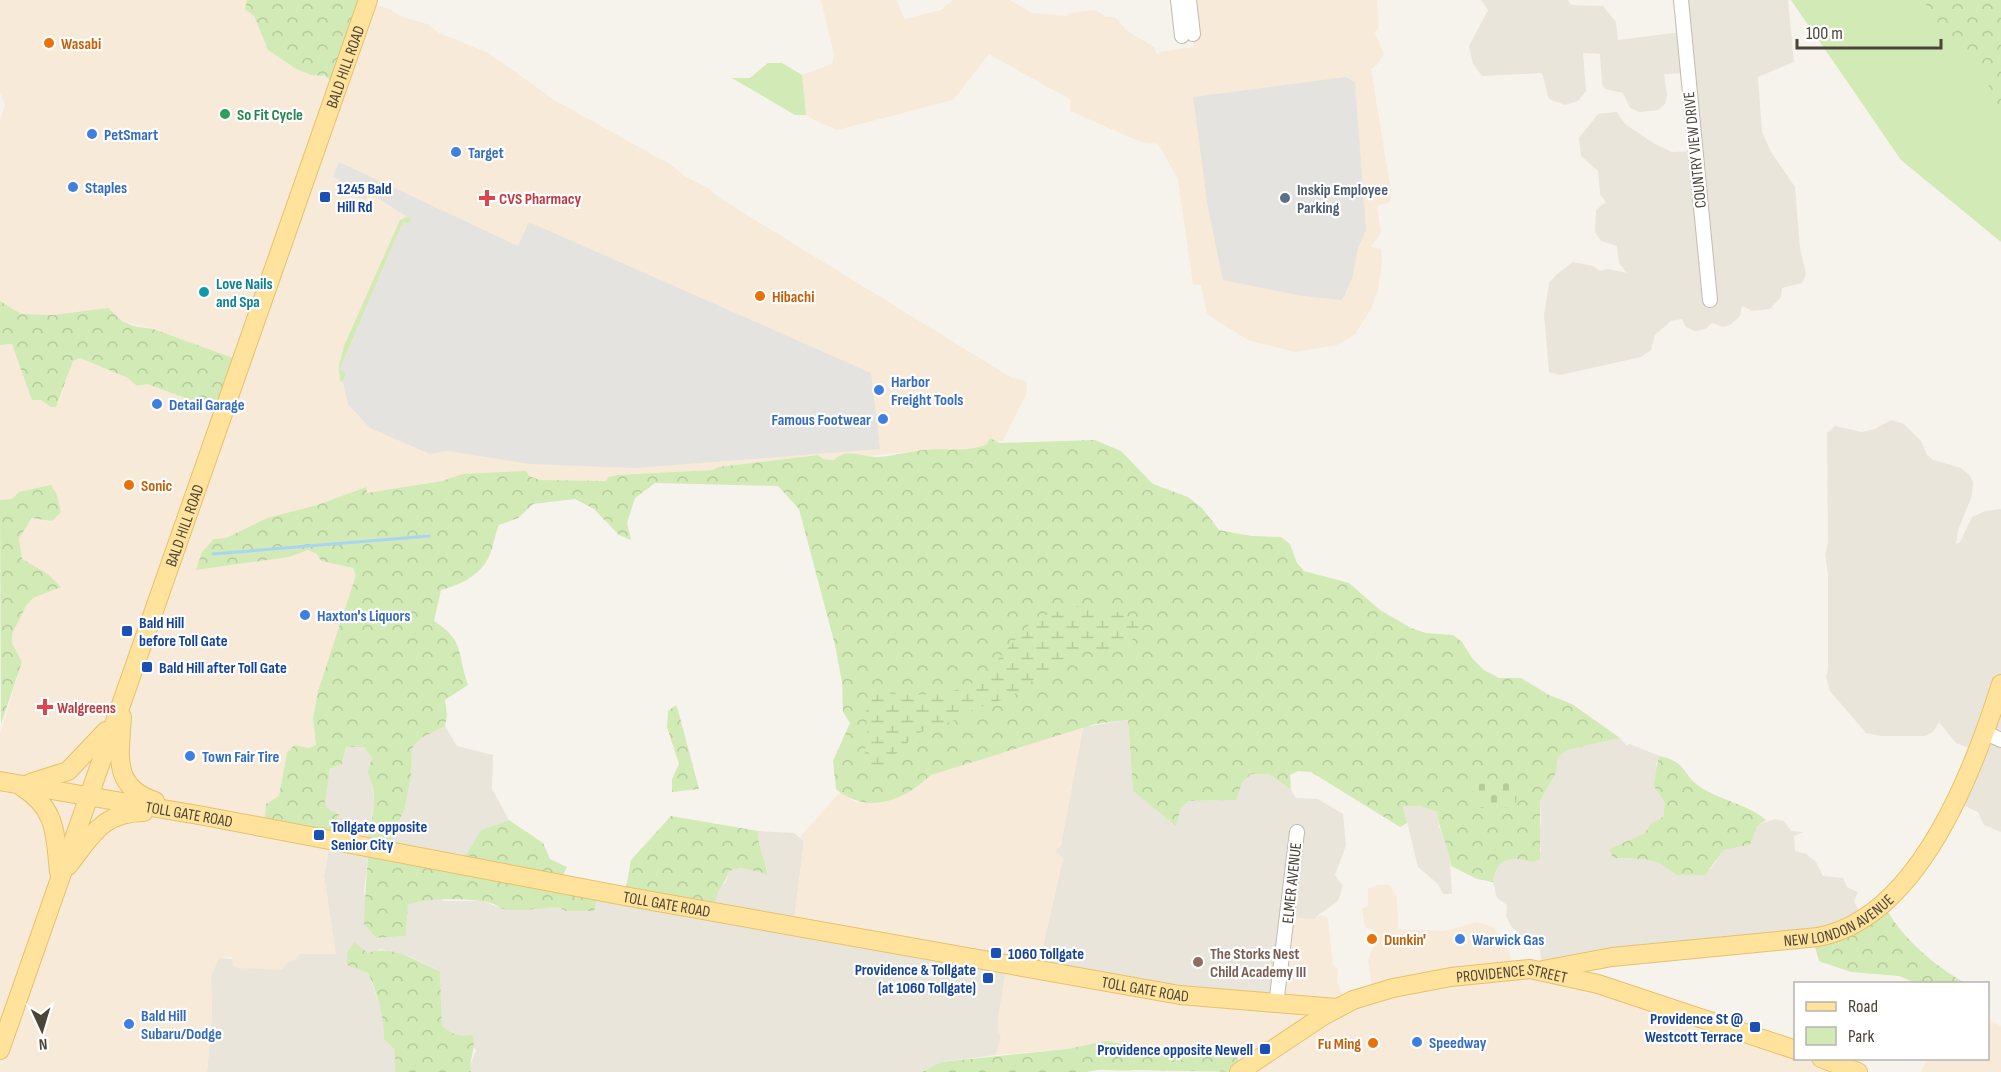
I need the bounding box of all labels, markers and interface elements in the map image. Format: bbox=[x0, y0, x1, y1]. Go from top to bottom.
scale bar bbox=[1797, 12, 1941, 50]
street label: BALD HILL ROAD bbox=[323, 23, 369, 111]
text: 100 m bbox=[1806, 23, 1843, 44]
place label: Wasabi bbox=[61, 35, 101, 54]
marker: Wasabi bbox=[42, 36, 56, 50]
street label: COUNTRY VIEW DRIVE bbox=[1680, 91, 1711, 209]
place label: So Fit Cycle bbox=[237, 106, 303, 125]
marker: So Fit Cycle bbox=[218, 107, 232, 121]
place label: PetSmart bbox=[104, 126, 158, 145]
marker: PetSmart bbox=[85, 127, 99, 141]
place label: Target bbox=[468, 144, 504, 163]
marker: Target bbox=[449, 145, 463, 159]
place label: Staples bbox=[85, 179, 127, 198]
marker: Staples bbox=[66, 180, 80, 194]
place label: 1245 Bald Hill Rd bbox=[337, 180, 392, 217]
place label: Inskip Employee Parking bbox=[1297, 181, 1388, 218]
marker: 1245 Bald Hill Rd bbox=[318, 190, 332, 204]
place label: CVS Pharmacy bbox=[499, 190, 581, 209]
marker: CVS Pharmacy bbox=[480, 191, 494, 205]
marker: Inskip Employee Parking bbox=[1278, 191, 1292, 205]
place label: Love Nails and Spa bbox=[216, 275, 273, 312]
marker: Love Nails and Spa bbox=[197, 285, 211, 299]
place label: Hibachi bbox=[772, 288, 814, 307]
marker: Hibachi bbox=[753, 289, 767, 303]
place label: Harbor Freight Tools bbox=[891, 373, 963, 410]
marker: Harbor Freight Tools bbox=[872, 383, 886, 397]
place label: Detail Garage bbox=[169, 396, 245, 415]
marker: Detail Garage bbox=[150, 397, 164, 411]
place label: Famous Footwear bbox=[772, 411, 871, 430]
marker: Famous Footwear bbox=[876, 412, 890, 426]
place label: Sonic bbox=[141, 477, 173, 496]
marker: Sonic bbox=[122, 478, 136, 492]
street label: BALD HILL ROAD bbox=[162, 482, 209, 569]
place label: Haxton's Liquors bbox=[317, 607, 411, 626]
marker: Haxton's Liquors bbox=[298, 608, 312, 622]
place label: Bald Hill before Toll Gate bbox=[139, 614, 228, 651]
marker: Bald Hill before Toll Gate bbox=[120, 624, 134, 638]
place label: Bald Hill after Toll Gate bbox=[159, 659, 287, 678]
marker: Bald Hill after Toll Gate bbox=[140, 660, 154, 674]
place label: Walgreens bbox=[57, 699, 116, 718]
marker: Walgreens bbox=[38, 700, 52, 714]
place label: Town Fair Tire bbox=[202, 748, 280, 767]
marker: Town Fair Tire bbox=[183, 749, 197, 763]
street label: TOLL GATE ROAD bbox=[144, 798, 234, 832]
place label: Tollgate opposite Senior City bbox=[331, 818, 428, 855]
marker: Tollgate opposite Senior City bbox=[312, 828, 326, 842]
street label: ELMER AVENUE bbox=[1279, 842, 1306, 925]
street label: TOLL GATE ROAD bbox=[621, 888, 712, 922]
street label: NEW LONDON AVENUE bbox=[1783, 891, 1898, 951]
place label: Dunkin' bbox=[1384, 931, 1426, 950]
place label: Warwick Gas bbox=[1472, 931, 1544, 950]
marker: Dunkin' bbox=[1365, 932, 1379, 946]
marker: Warwick Gas bbox=[1453, 932, 1467, 946]
place label: 1060 Tollgate bbox=[1008, 945, 1084, 964]
place label: The Storks Nest Child Academy III bbox=[1210, 945, 1306, 982]
marker: 1060 Tollgate bbox=[989, 946, 1003, 960]
marker: The Storks Nest Child Academy III bbox=[1191, 955, 1205, 969]
place label: Providence & Tollgate (at 1060 Tollgate) bbox=[855, 961, 976, 998]
street label: PROVIDENCE STREET bbox=[1455, 961, 1569, 988]
marker: Providence & Tollgate (at 1060 Tollgate) bbox=[981, 971, 995, 985]
street label: TOLL GATE ROAD bbox=[1100, 973, 1190, 1007]
legend bbox=[1794, 982, 1989, 1060]
text: Road bbox=[1848, 996, 1878, 1017]
north arrow bbox=[12, 1000, 72, 1060]
place label: Bald Hill Subaru/Dodge bbox=[141, 1007, 222, 1044]
place label: Providence St @ Westcott Terrace bbox=[1645, 1010, 1743, 1047]
marker: Bald Hill Subaru/Dodge bbox=[122, 1017, 136, 1031]
marker: Providence St @ Westcott Terrace bbox=[1748, 1020, 1762, 1034]
text: Park bbox=[1848, 1026, 1874, 1047]
text: N bbox=[38, 1034, 48, 1053]
place label: Speedway bbox=[1429, 1034, 1487, 1053]
place label: Fu Ming bbox=[1318, 1035, 1361, 1054]
marker: Speedway bbox=[1410, 1035, 1424, 1049]
marker: Fu Ming bbox=[1366, 1036, 1380, 1050]
place label: Providence opposite Newell bbox=[1097, 1041, 1253, 1060]
marker: Providence opposite Newell bbox=[1258, 1042, 1272, 1056]

